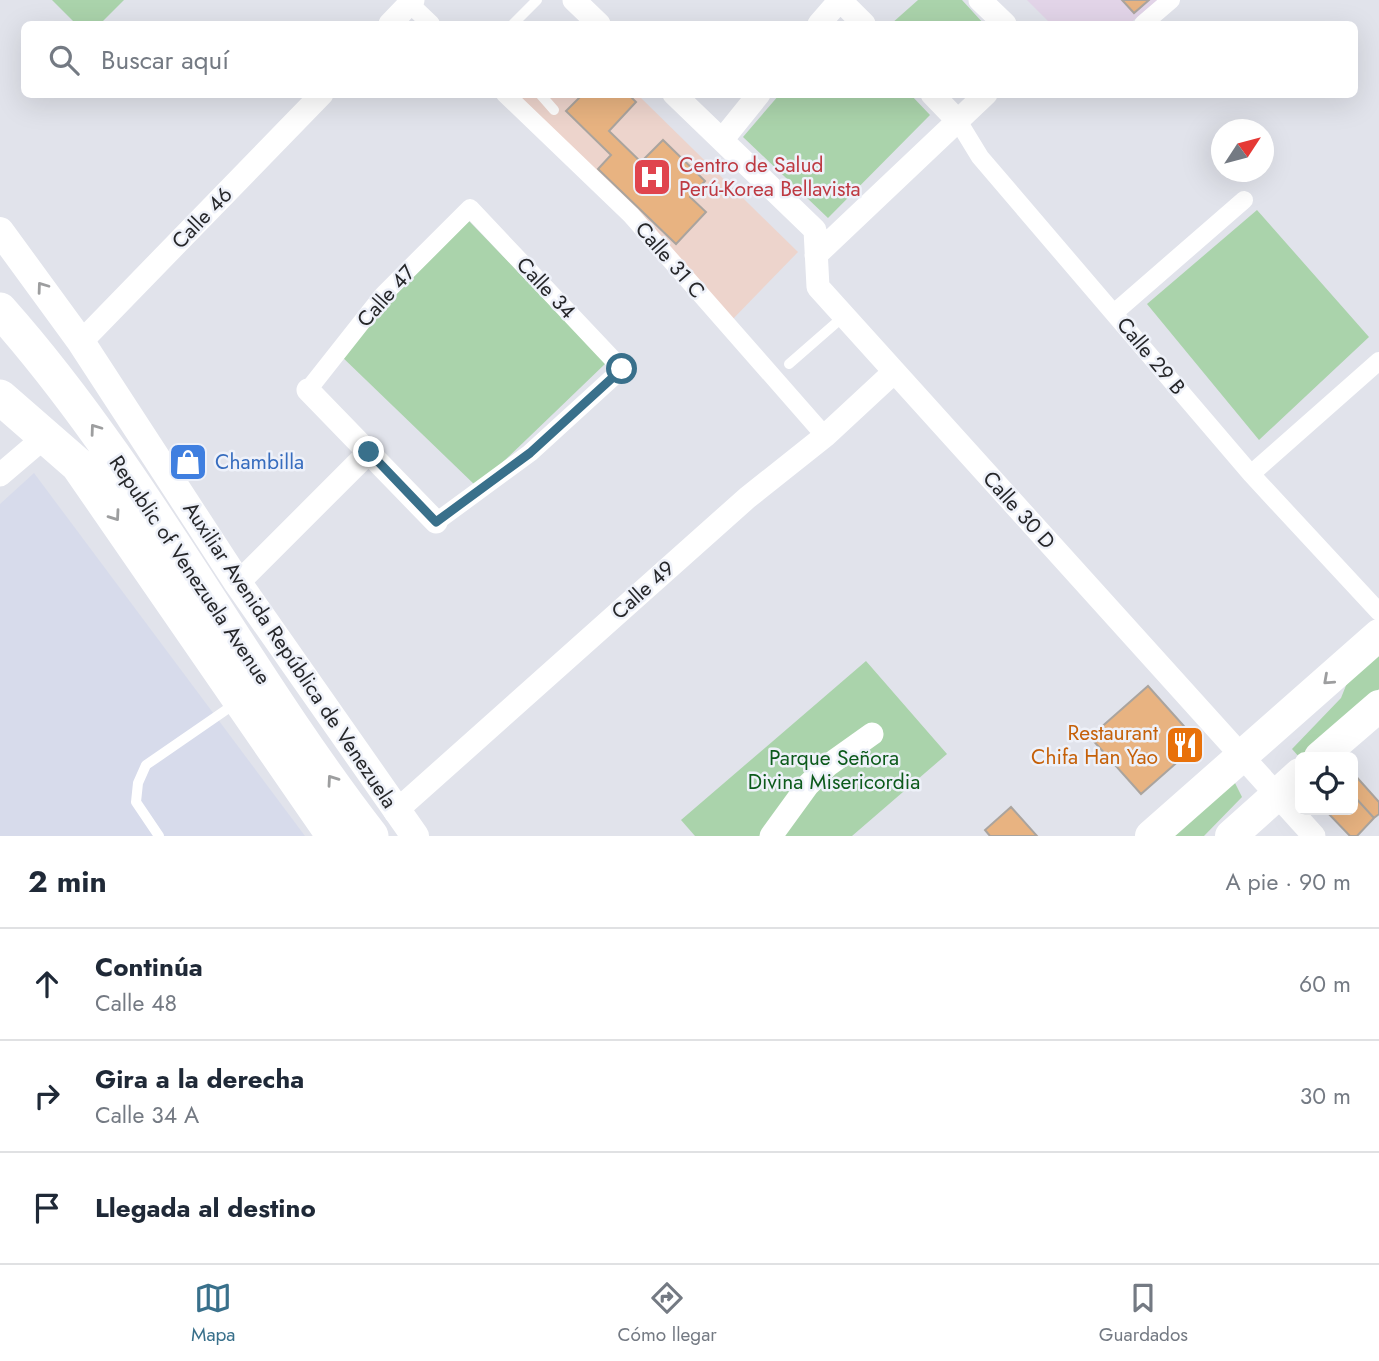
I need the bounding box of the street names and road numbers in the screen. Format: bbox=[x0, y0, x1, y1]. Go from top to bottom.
street label: Calle 46 bbox=[165, 180, 239, 256]
street label: Calle 31 C bbox=[628, 215, 712, 305]
street label: Calle 34 bbox=[509, 250, 583, 326]
street label: Calle 47 bbox=[350, 258, 422, 334]
street label: Calle 29 B bbox=[1110, 311, 1192, 401]
street label: Republic of Venezuela Avenue bbox=[102, 450, 278, 691]
street label: Calle 30 D bbox=[976, 464, 1062, 556]
street label: Auxiliar Avenida República de Venezuela bbox=[176, 496, 404, 814]
street label: Calle 49 bbox=[605, 554, 681, 626]

